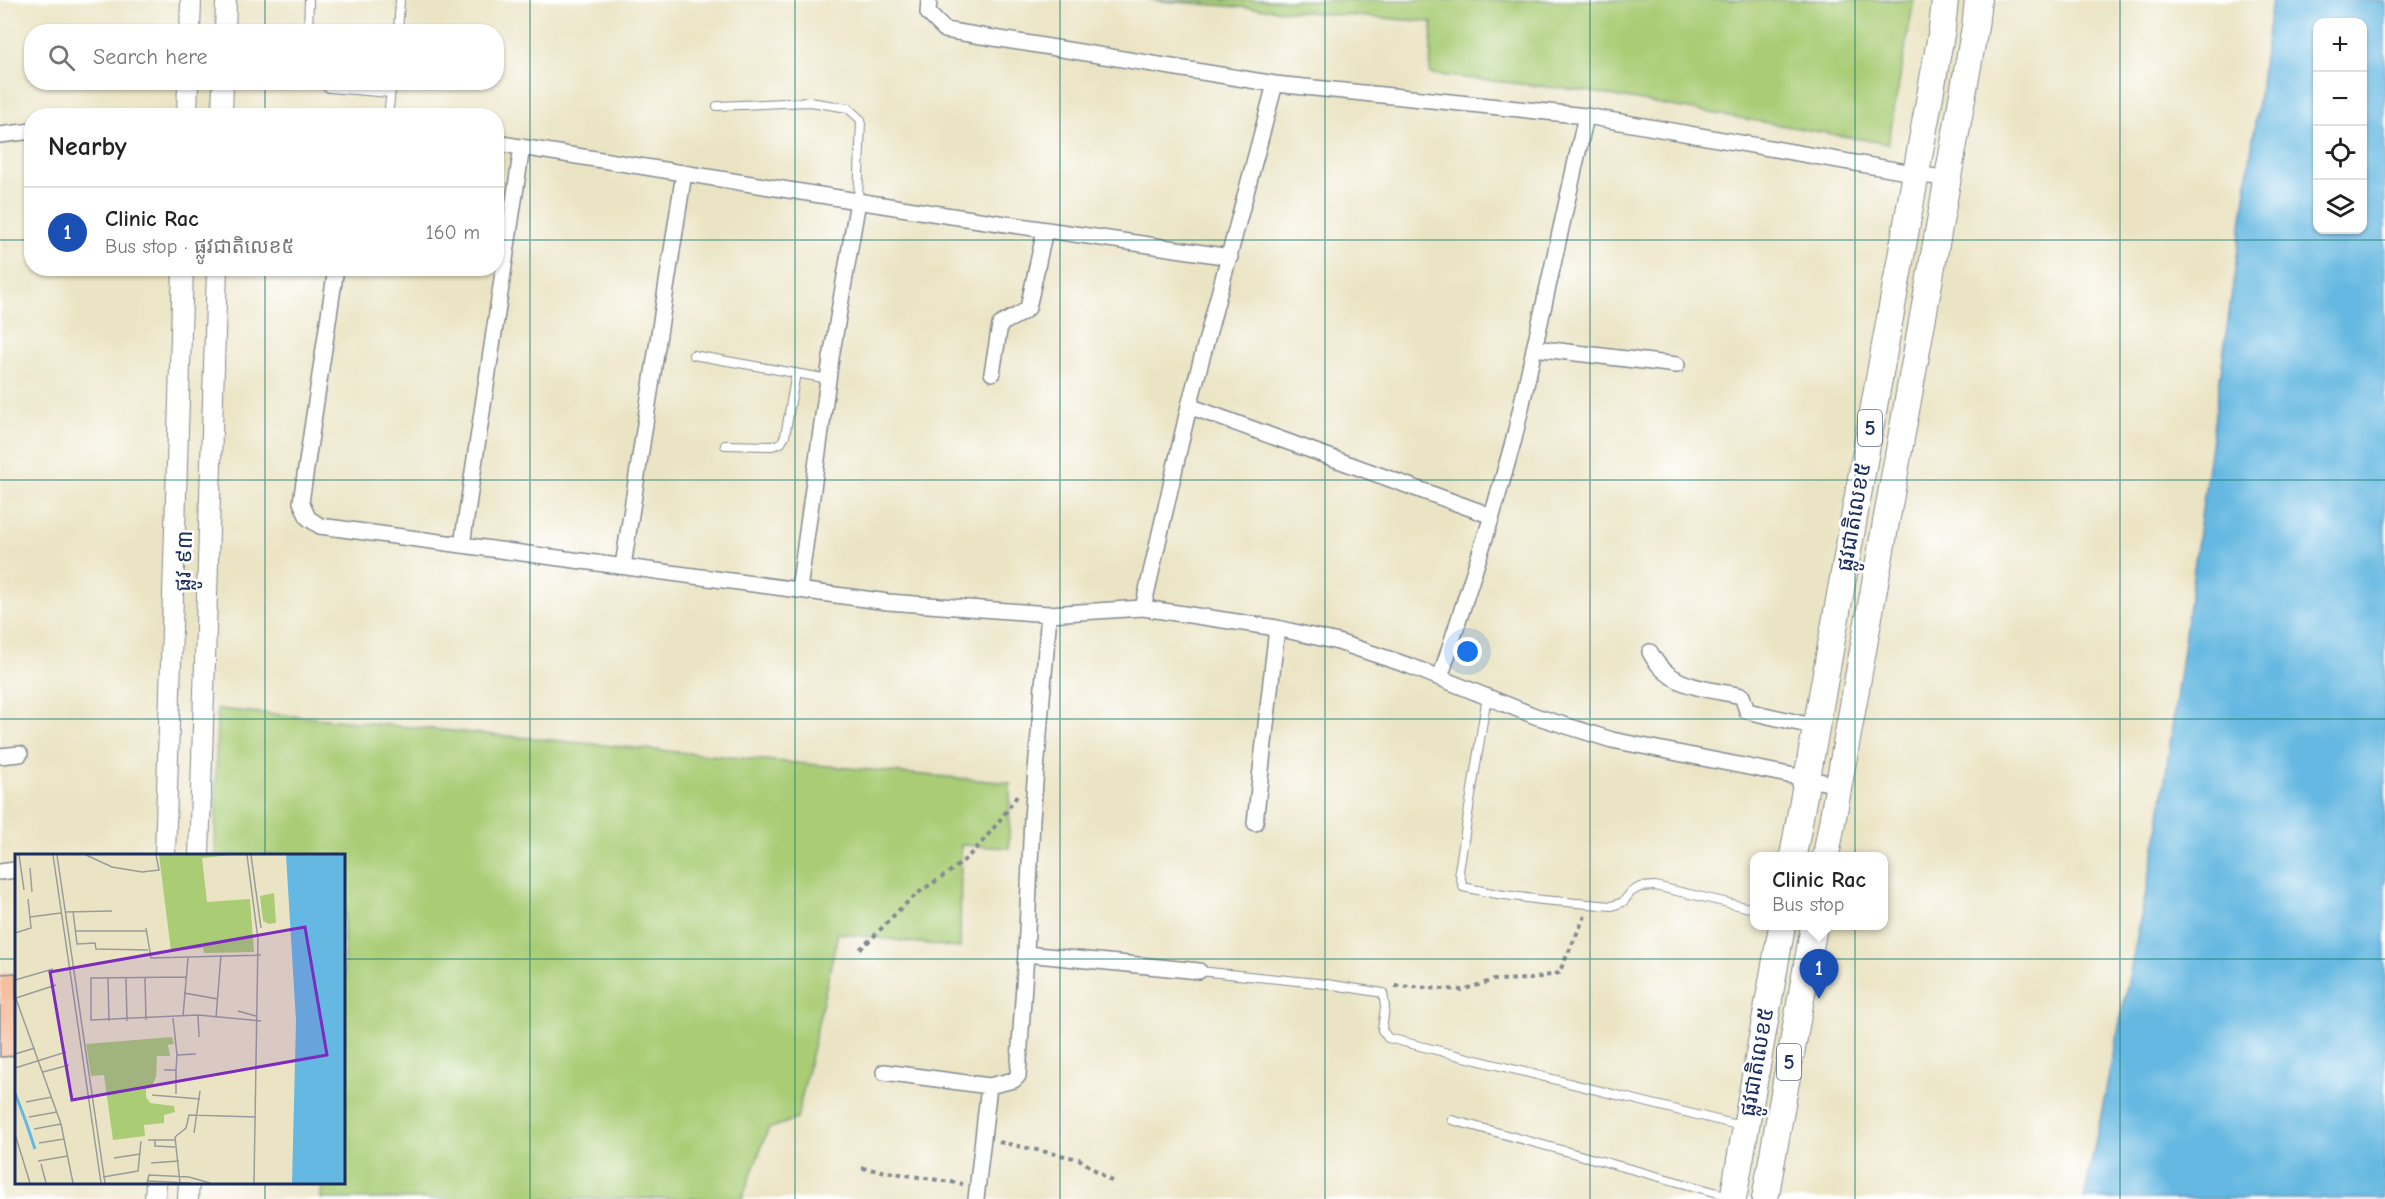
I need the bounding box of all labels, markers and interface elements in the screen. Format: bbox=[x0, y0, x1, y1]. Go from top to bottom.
map controls bbox=[2313, 18, 2367, 234]
button: + bbox=[2313, 18, 2367, 72]
search box bbox=[24, 24, 504, 90]
icon: search bbox=[45, 41, 78, 74]
text: Search here bbox=[93, 44, 208, 70]
button: − bbox=[2313, 72, 2367, 126]
button: locate bbox=[2313, 126, 2367, 180]
text: Nearby bbox=[48, 132, 127, 162]
button: layers bbox=[2313, 180, 2367, 234]
text: Clinic Rac bbox=[105, 206, 199, 232]
text: 1 bbox=[64, 221, 71, 244]
text: 160 m bbox=[426, 221, 480, 244]
text: Bus stop · ផ្លូវជាតិលេខ៥ bbox=[105, 235, 294, 258]
road number: 5 bbox=[1858, 410, 1882, 446]
street label: ផ្លូវជាតិលេខ៥ bbox=[1832, 461, 1883, 575]
street label: ផ្លូវ ៩៣ bbox=[170, 530, 205, 592]
your location bbox=[1453, 637, 1482, 666]
popup bbox=[1750, 852, 1888, 930]
inset map bbox=[15, 854, 345, 1184]
text: Clinic Rac bbox=[1772, 867, 1866, 893]
text: Bus stop bbox=[1772, 893, 1844, 916]
pin: 1 bbox=[1800, 950, 1838, 999]
street label: ផ្លូវជាតិលេខ៥ bbox=[1735, 1006, 1786, 1120]
road number: 5 bbox=[1777, 1044, 1801, 1080]

